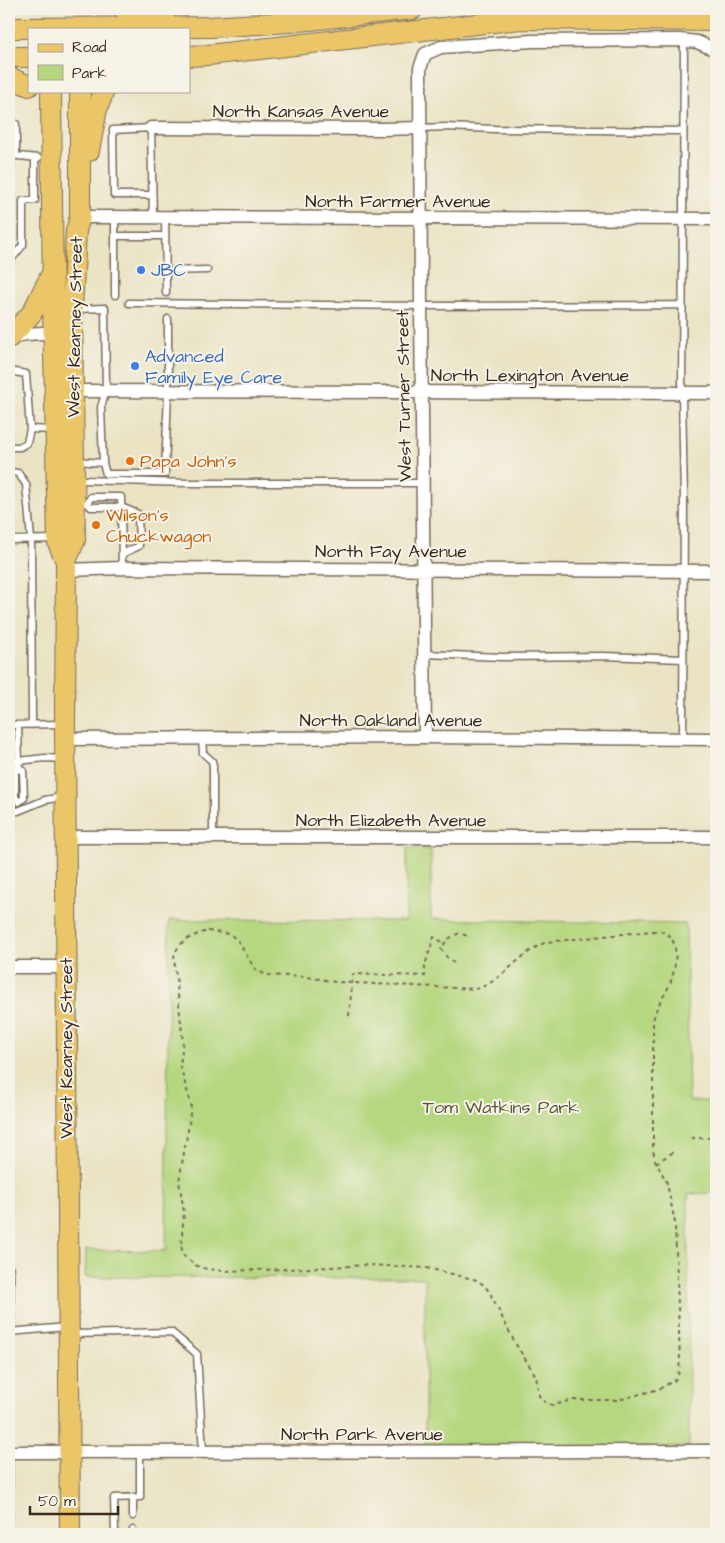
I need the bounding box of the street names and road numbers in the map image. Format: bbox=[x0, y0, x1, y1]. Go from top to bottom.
street label: North Kansas Avenue bbox=[213, 99, 390, 124]
street label: North Farmer Avenue bbox=[305, 189, 491, 214]
street label: West Kearney Street bbox=[61, 235, 90, 418]
street label: West Turner Street bbox=[390, 309, 418, 482]
street label: North Lexington Avenue bbox=[431, 363, 630, 389]
street label: North Fay Avenue bbox=[315, 539, 467, 565]
street label: North Oakland Avenue bbox=[300, 708, 483, 733]
street label: North Elizabeth Avenue bbox=[296, 808, 487, 833]
street label: West Kearney Street bbox=[54, 957, 80, 1139]
street label: North Park Avenue bbox=[281, 1422, 443, 1447]

